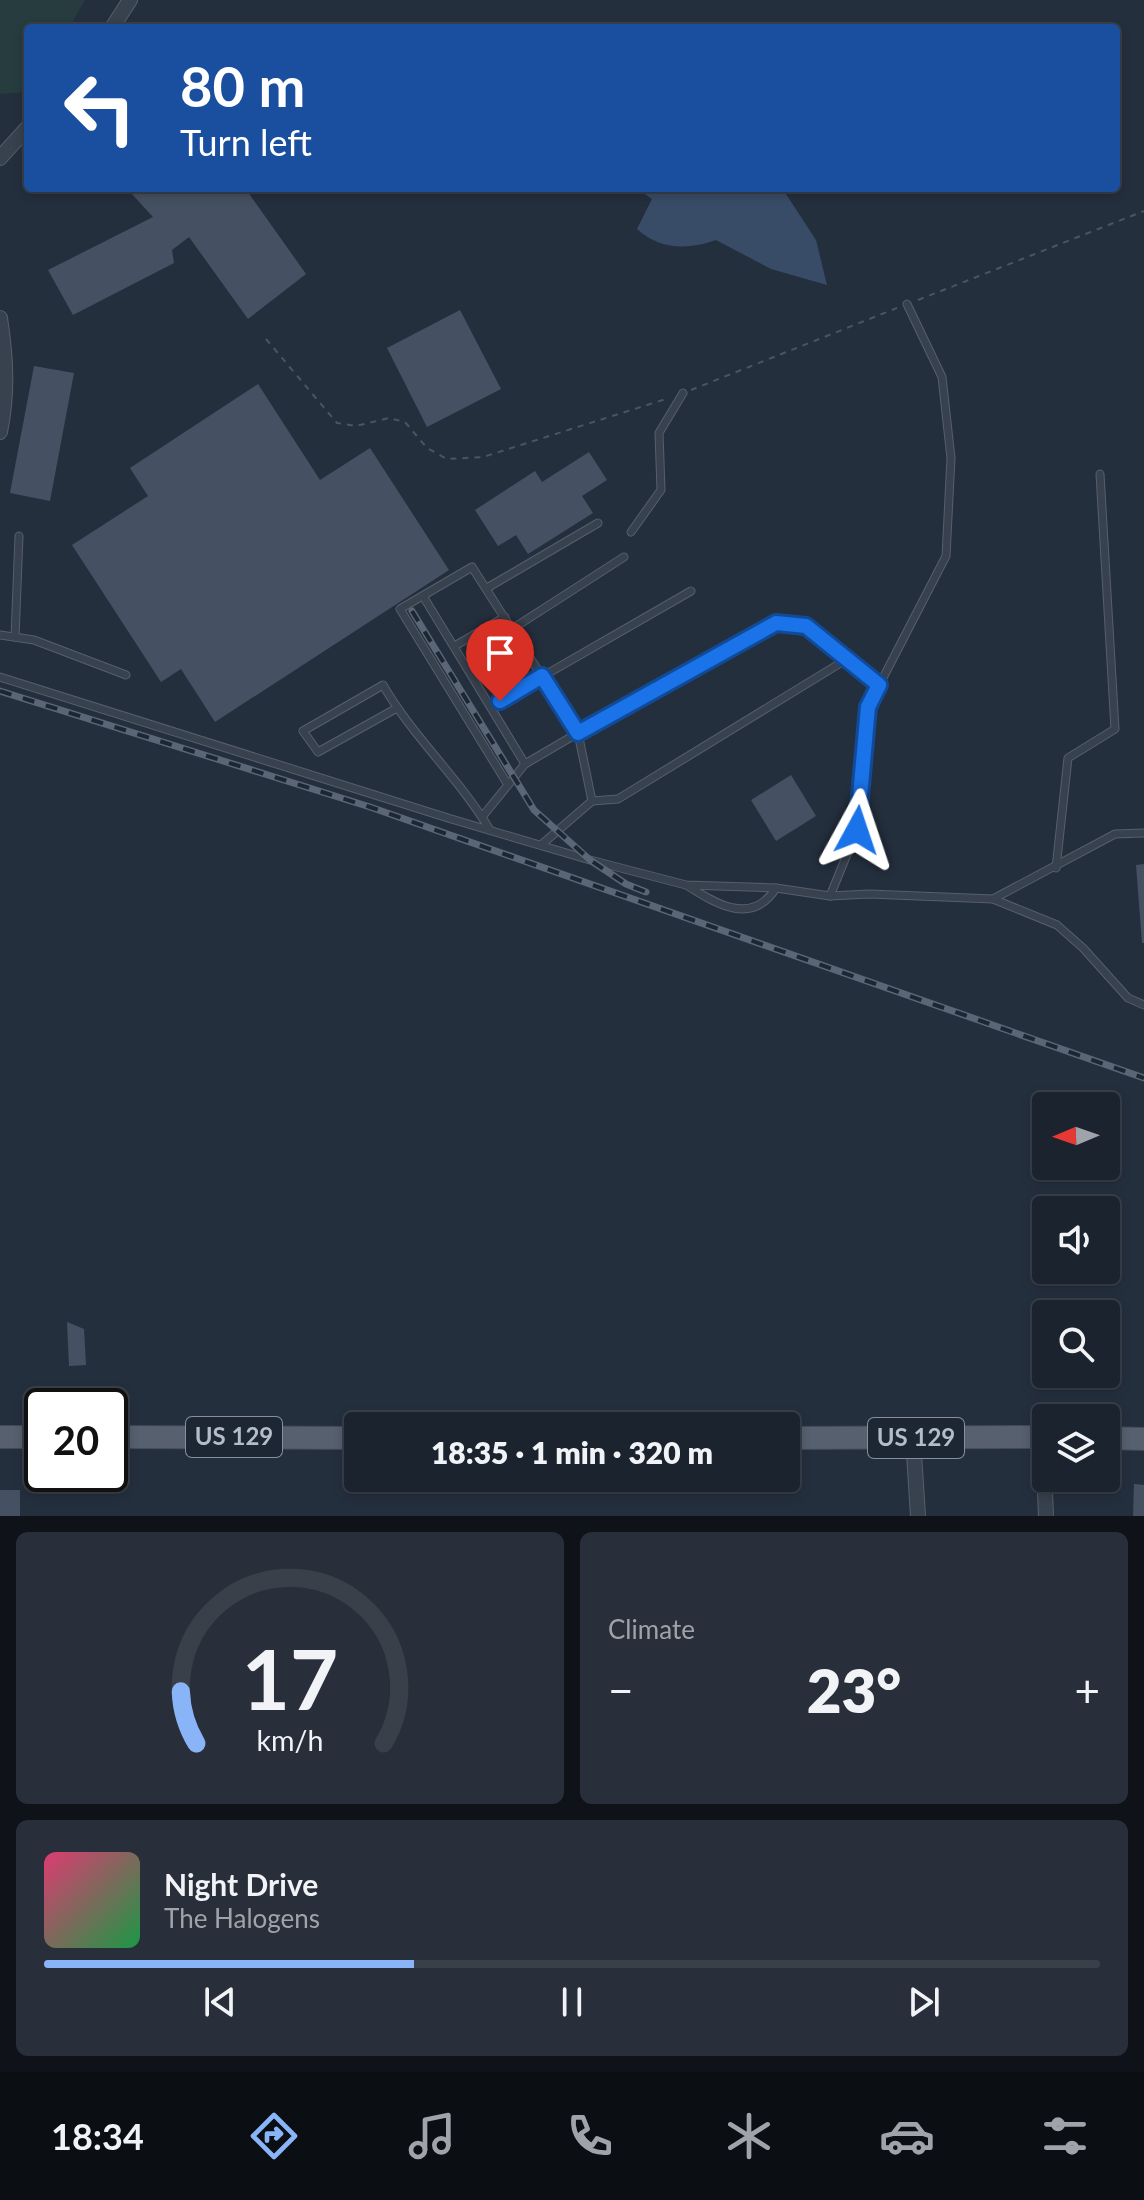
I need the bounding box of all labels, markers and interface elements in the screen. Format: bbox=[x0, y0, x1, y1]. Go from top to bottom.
text: 80 m bbox=[180, 52, 305, 119]
icon: left bbox=[48, 56, 152, 160]
text: Turn left bbox=[180, 120, 312, 164]
pin bbox=[466, 619, 534, 701]
icon: arrive bbox=[478, 631, 522, 675]
position arrow bbox=[815, 788, 899, 872]
north arrow bbox=[1032, 1092, 1120, 1180]
map controls bbox=[1032, 1092, 1120, 1492]
button: sound bbox=[1032, 1196, 1120, 1284]
button: search bbox=[1032, 1300, 1120, 1388]
speed limit sign: 20 bbox=[24, 1388, 128, 1492]
button: layers bbox=[1032, 1404, 1120, 1492]
road number: US 129 bbox=[186, 1417, 282, 1457]
road number: US 129 bbox=[868, 1418, 964, 1458]
text: 18:35 · 1 min · 320 m bbox=[431, 1434, 713, 1470]
text: Climate bbox=[608, 1613, 695, 1645]
text: 17 bbox=[242, 1628, 338, 1728]
text: 23° bbox=[807, 1654, 901, 1726]
text: − bbox=[608, 1664, 634, 1716]
text: + bbox=[1074, 1664, 1100, 1716]
text: km/h bbox=[257, 1723, 323, 1757]
text: Night Drive bbox=[164, 1866, 318, 1902]
text: The Halogens bbox=[164, 1902, 320, 1934]
icon: previous bbox=[198, 1980, 242, 2024]
icon: pause bbox=[550, 1980, 594, 2024]
icon: next bbox=[902, 1980, 946, 2024]
icon: directions bbox=[246, 2108, 302, 2164]
icon: music bbox=[404, 2108, 460, 2164]
icon: phone bbox=[562, 2108, 618, 2164]
icon: climate bbox=[721, 2108, 777, 2164]
icon: car bbox=[879, 2108, 935, 2164]
icon: filters bbox=[1037, 2108, 1093, 2164]
text: 18:34 bbox=[51, 2114, 144, 2158]

